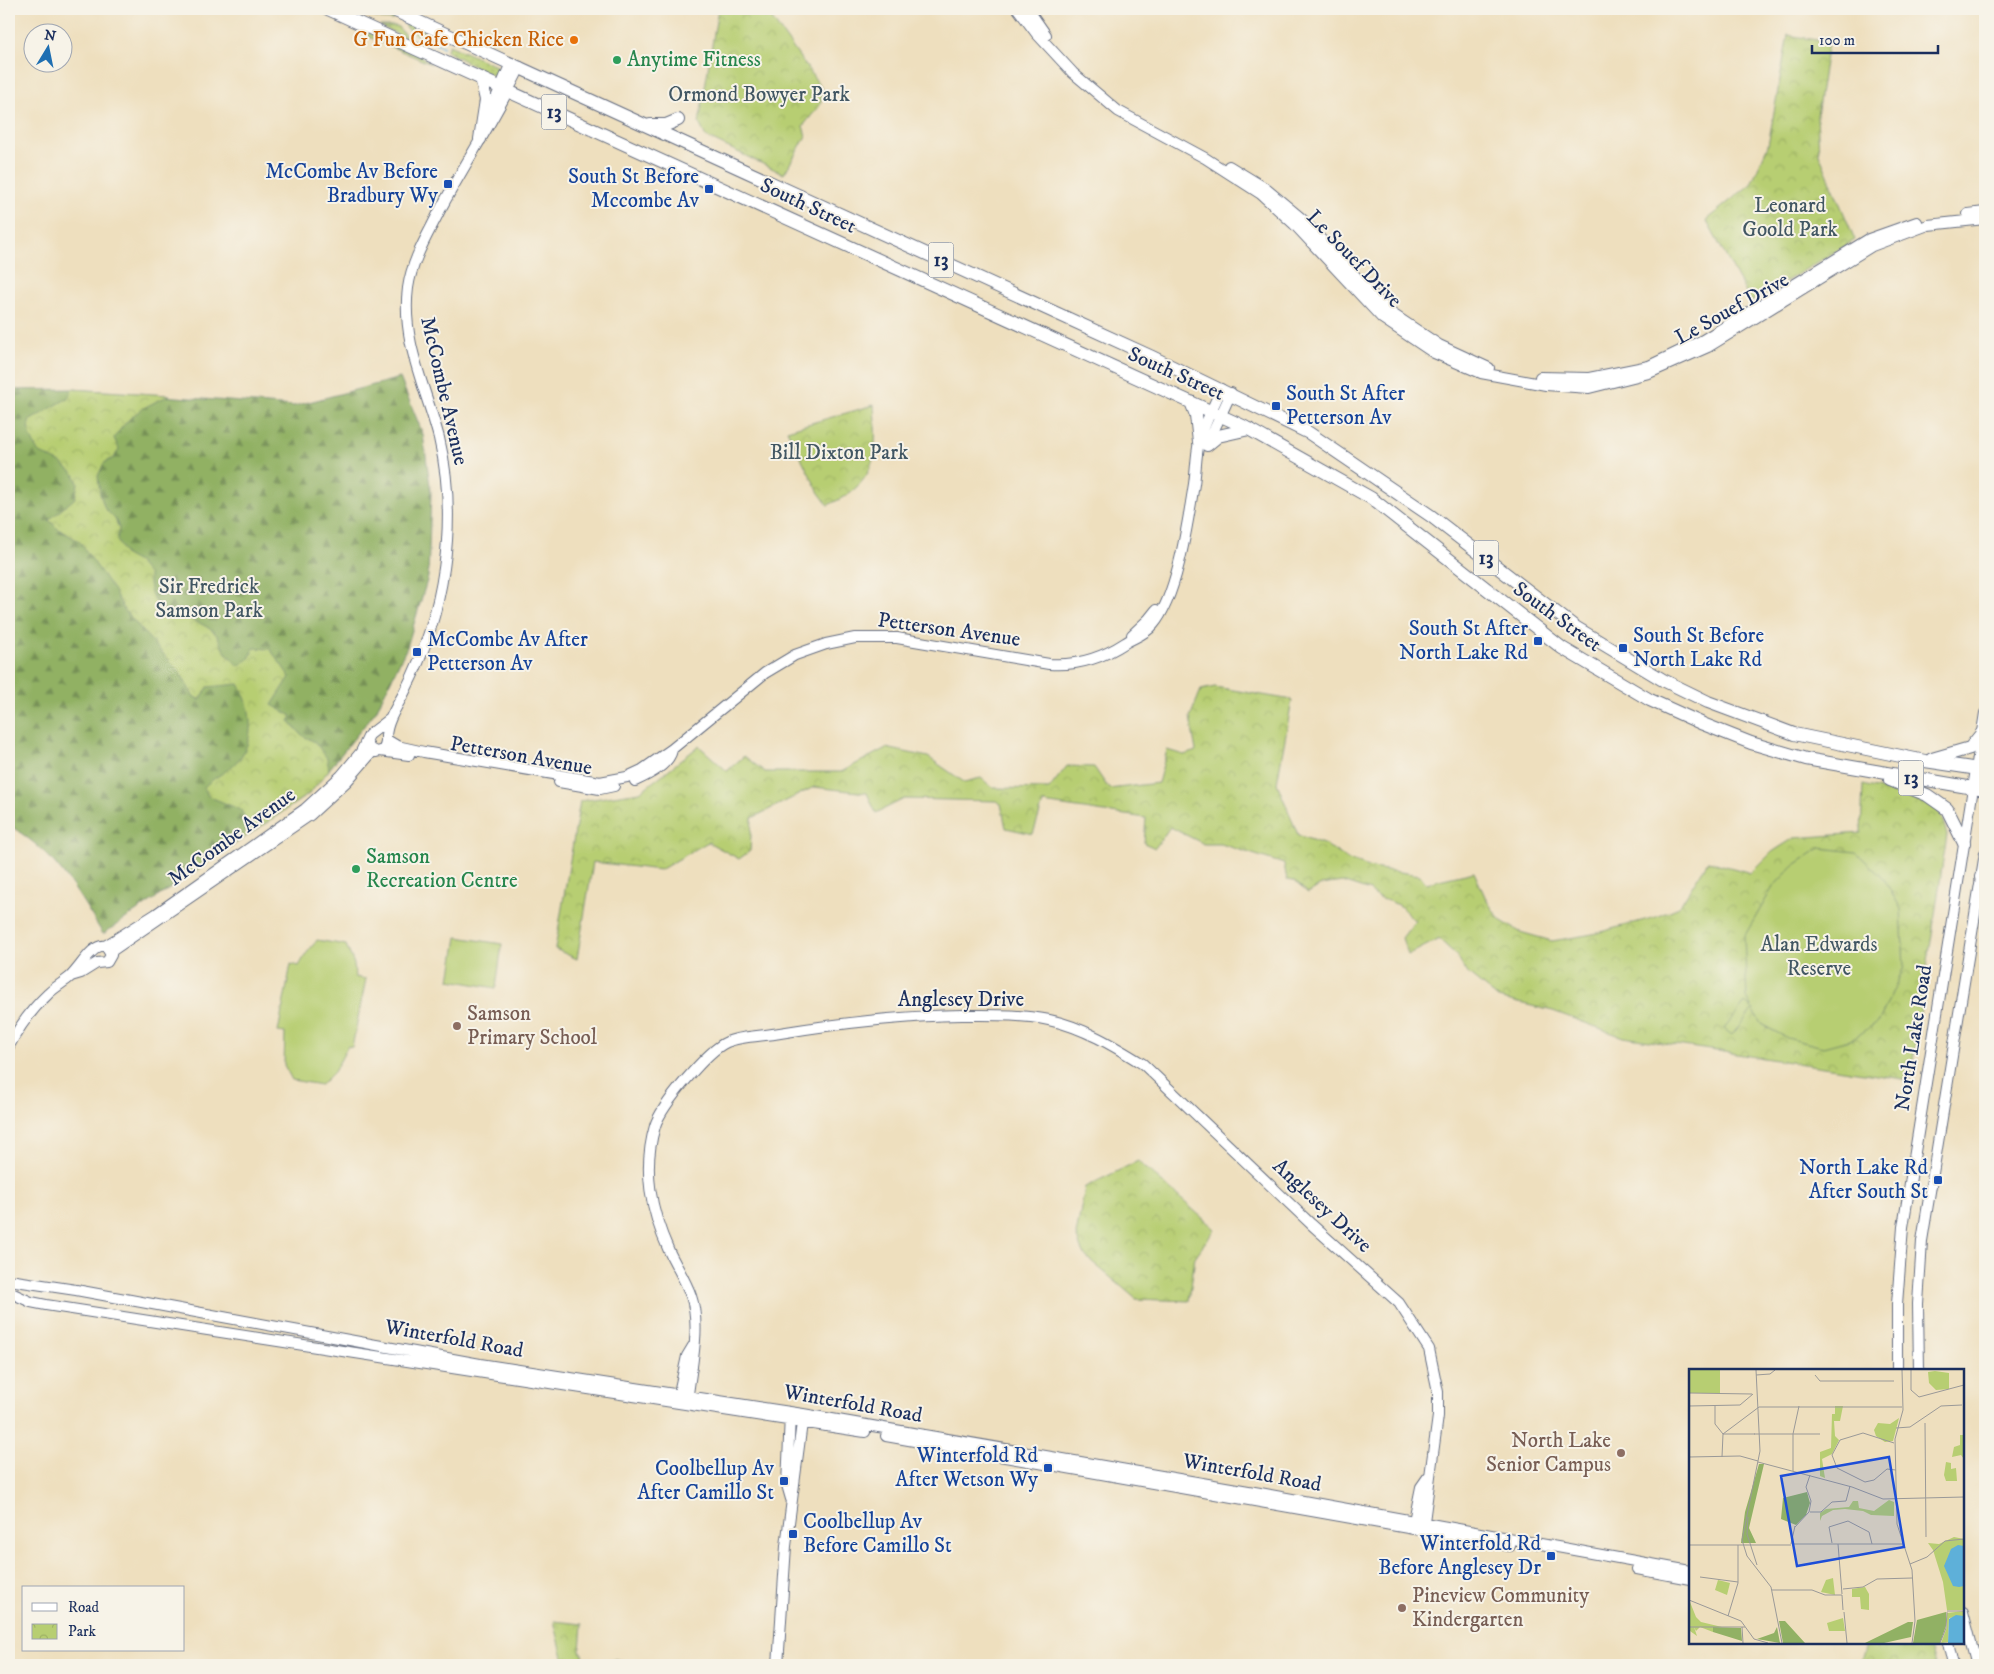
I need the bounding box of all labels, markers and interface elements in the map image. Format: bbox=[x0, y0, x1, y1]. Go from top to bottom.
north arrow bbox=[22, 22, 72, 72]
scale bar bbox=[1812, 22, 1938, 54]
text: N bbox=[43, 26, 58, 46]
place label: G Fun Cafe Chicken Rice bbox=[353, 27, 564, 53]
text: 100 m bbox=[1819, 31, 1855, 50]
marker: G Fun Cafe Chicken Rice bbox=[568, 34, 580, 46]
place label: Anytime Fitness bbox=[627, 47, 761, 73]
marker: Anytime Fitness bbox=[611, 54, 623, 66]
park label: Ormond Bowyer Park bbox=[668, 82, 850, 108]
road number: 13 bbox=[542, 94, 566, 130]
place label: McCombe Av Before Bradbury Wy bbox=[265, 159, 439, 209]
place label: South St Before Mccombe Av bbox=[568, 164, 700, 214]
street label: South Street bbox=[756, 172, 861, 240]
marker: McCombe Av Before Bradbury Wy bbox=[442, 178, 454, 190]
marker: South St Before Mccombe Av bbox=[703, 183, 715, 195]
park label: Leonard Goold Park bbox=[1742, 193, 1838, 243]
street label: Le Souef Drive bbox=[1301, 205, 1407, 314]
road number: 13 bbox=[928, 242, 954, 278]
street label: Le Souef Drive bbox=[1670, 267, 1794, 351]
street label: McCombe Avenue bbox=[414, 314, 474, 468]
street label: South Street bbox=[1124, 341, 1229, 407]
place label: South St After Petterson Av bbox=[1286, 381, 1405, 431]
marker: South St After Petterson Av bbox=[1270, 400, 1282, 412]
park label: Bill Dixton Park bbox=[770, 440, 909, 466]
road number: 13 bbox=[1474, 540, 1498, 576]
park label: Sir Fredrick Samson Park bbox=[155, 574, 263, 624]
street label: South Street bbox=[1508, 576, 1607, 658]
street label: Petterson Avenue bbox=[876, 607, 1022, 653]
place label: South St After North Lake Rd bbox=[1399, 616, 1529, 666]
place label: South St Before North Lake Rd bbox=[1633, 623, 1764, 673]
place label: McCombe Av After Petterson Av bbox=[427, 627, 588, 677]
marker: South St After North Lake Rd bbox=[1532, 635, 1544, 647]
marker: South St Before North Lake Rd bbox=[1617, 642, 1629, 654]
marker: McCombe Av After Petterson Av bbox=[411, 646, 423, 658]
street label: Petterson Avenue bbox=[448, 731, 594, 781]
road number: 13 bbox=[1898, 760, 1924, 796]
street label: McCombe Avenue bbox=[163, 782, 301, 892]
place label: Samson Recreation Centre bbox=[366, 844, 518, 894]
marker: Samson Recreation Centre bbox=[350, 863, 362, 875]
park label: Alan Edwards Reserve bbox=[1761, 932, 1877, 982]
street label: North Lake Road bbox=[1890, 962, 1938, 1113]
street label: Anglesey Drive bbox=[898, 987, 1025, 1013]
place label: Samson Primary School bbox=[467, 1001, 598, 1051]
marker: Samson Primary School bbox=[451, 1020, 463, 1032]
street label: Anglesey Drive bbox=[1267, 1153, 1377, 1259]
place label: North Lake Rd After South St bbox=[1799, 1155, 1929, 1205]
marker: North Lake Rd After South St bbox=[1932, 1174, 1944, 1186]
street label: Winterfold Road bbox=[382, 1314, 526, 1364]
inset map bbox=[1689, 1369, 1964, 1644]
street label: Winterfold Road bbox=[781, 1379, 925, 1429]
place label: North Lake Senior Campus bbox=[1486, 1428, 1611, 1478]
place label: Winterfold Rd After Wetson Wy bbox=[895, 1443, 1039, 1493]
marker: North Lake Senior Campus bbox=[1615, 1447, 1627, 1459]
street label: Winterfold Road bbox=[1180, 1448, 1324, 1498]
place label: Coolbellup Av After Camillo St bbox=[637, 1456, 775, 1506]
marker: Winterfold Rd After Wetson Wy bbox=[1042, 1462, 1054, 1474]
marker: Coolbellup Av After Camillo St bbox=[778, 1475, 790, 1487]
place label: Coolbellup Av Before Camillo St bbox=[803, 1509, 952, 1559]
marker: Coolbellup Av Before Camillo St bbox=[787, 1528, 799, 1540]
place label: Winterfold Rd Before Anglesey Dr bbox=[1378, 1531, 1542, 1581]
marker: Winterfold Rd Before Anglesey Dr bbox=[1545, 1550, 1557, 1562]
place label: Pineview Community Kindergarten bbox=[1412, 1583, 1590, 1633]
legend bbox=[22, 1586, 185, 1652]
text: Road bbox=[68, 1598, 100, 1617]
marker: Pineview Community Kindergarten bbox=[1396, 1602, 1408, 1614]
text: Park bbox=[68, 1622, 97, 1641]

